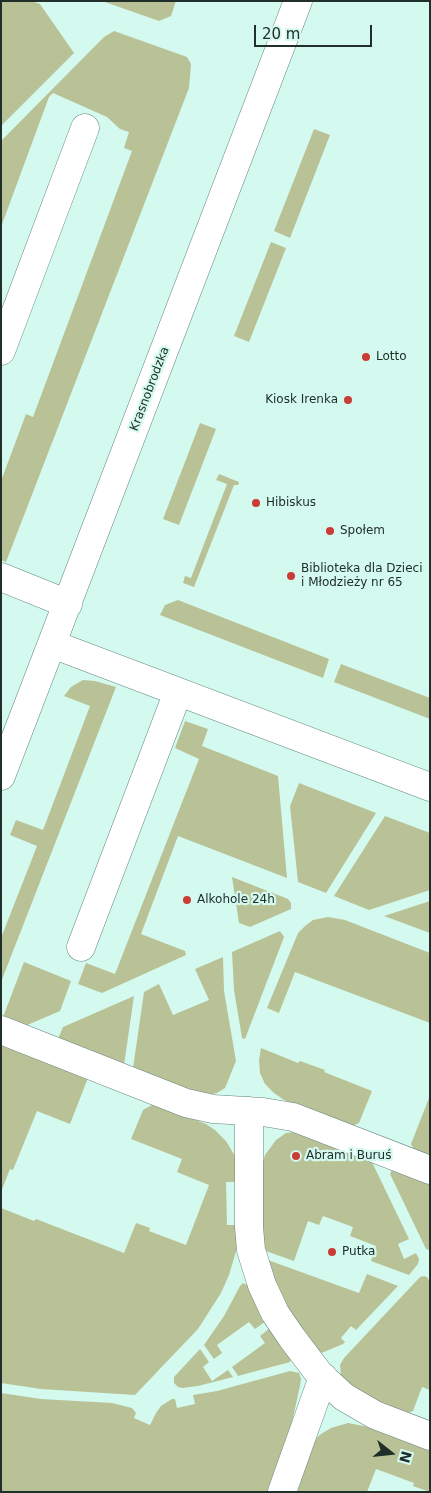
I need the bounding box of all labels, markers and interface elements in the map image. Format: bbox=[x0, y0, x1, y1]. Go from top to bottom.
scale bar bbox=[256, 15, 374, 47]
text: 20 m bbox=[262, 25, 300, 43]
street label: Krasnobrodzka bbox=[127, 345, 173, 433]
place label: Lotto bbox=[376, 350, 407, 364]
marker: Lotto bbox=[360, 351, 372, 363]
place label: Kiosk Irenka bbox=[265, 393, 338, 407]
marker: Kiosk Irenka bbox=[342, 394, 354, 406]
place label: Hibiskus bbox=[266, 496, 316, 510]
marker: Hibiskus bbox=[250, 497, 262, 509]
place label: Społem bbox=[340, 524, 385, 538]
marker: Społem bbox=[324, 525, 336, 537]
place label: Biblioteka dla Dzieci i Młodzieży nr 65 bbox=[301, 562, 422, 590]
marker: Biblioteka dla Dzieci i Młodzieży nr 65 bbox=[285, 570, 297, 582]
place label: Alkohole 24h bbox=[197, 893, 275, 907]
marker: Alkohole 24h bbox=[181, 894, 193, 906]
place label: Abram i Buruś bbox=[306, 1149, 391, 1163]
marker: Abram i Buruś bbox=[290, 1150, 302, 1162]
place label: Putka bbox=[342, 1245, 375, 1259]
marker: Putka bbox=[326, 1246, 338, 1258]
north arrow bbox=[366, 1428, 416, 1478]
text: N bbox=[396, 1449, 415, 1465]

